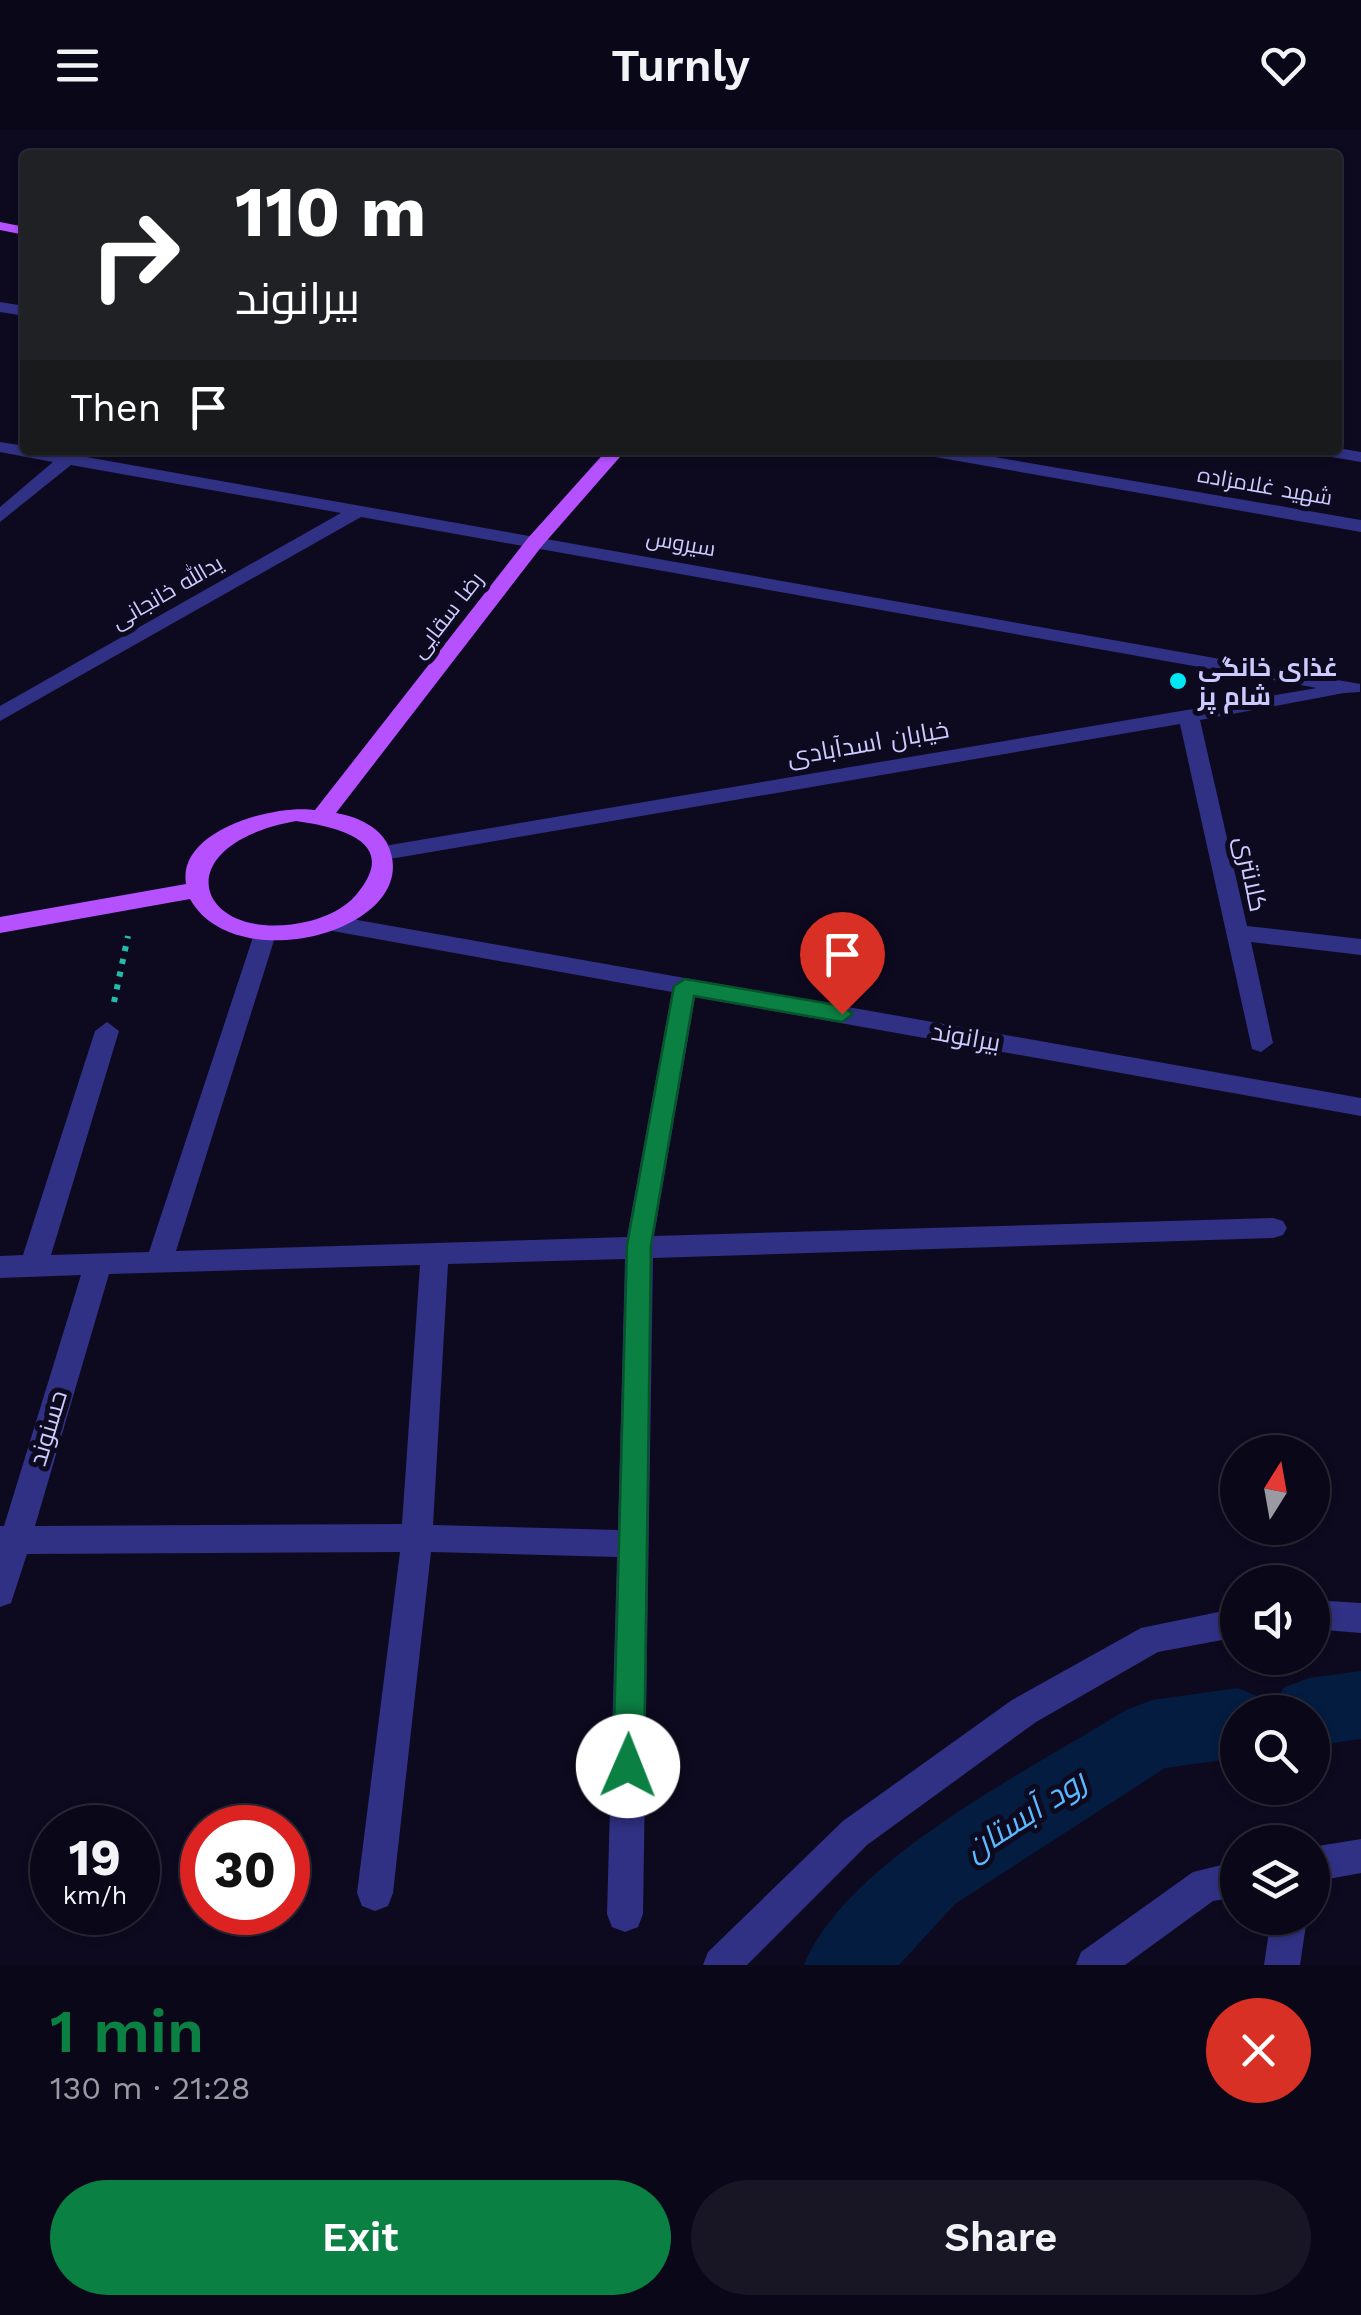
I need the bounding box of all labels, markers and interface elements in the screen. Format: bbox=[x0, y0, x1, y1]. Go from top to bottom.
icon: menu bbox=[50, 38, 105, 93]
icon: heart bbox=[1256, 38, 1311, 93]
text: Turnly bbox=[611, 39, 750, 92]
text: 110 m bbox=[235, 171, 426, 253]
icon: right bbox=[70, 190, 200, 320]
text: بیرانوند bbox=[235, 272, 360, 325]
icon: arrive bbox=[181, 380, 236, 435]
text: Then bbox=[70, 386, 161, 430]
street label: شهید غلامزاده bbox=[1196, 462, 1334, 511]
street label: سیروس bbox=[644, 525, 718, 562]
street label: یدالله خانجانی bbox=[106, 548, 228, 635]
street label: رضا سقایی bbox=[406, 567, 489, 663]
place label: غذای خانگی شام پز bbox=[1197, 653, 1338, 714]
marker: غذای خانگی شام پز bbox=[1167, 670, 1189, 692]
street label: خیابان اسدآبادی bbox=[785, 714, 951, 772]
street label: کلانتری bbox=[1229, 834, 1273, 914]
pin bbox=[800, 912, 885, 1015]
icon: arrive bbox=[815, 927, 870, 982]
street label: بیرانوند bbox=[929, 1017, 1003, 1057]
street label: حسنوند bbox=[23, 1387, 73, 1469]
north arrow bbox=[1220, 1435, 1330, 1545]
map controls bbox=[1220, 1435, 1330, 1935]
button: sound bbox=[1220, 1565, 1330, 1675]
button: search bbox=[1220, 1695, 1330, 1805]
position arrow bbox=[576, 1714, 680, 1818]
water label: رود آبستان bbox=[957, 1760, 1095, 1868]
speed limit sign: 30 bbox=[180, 1805, 310, 1935]
button: layers bbox=[1220, 1825, 1330, 1935]
text: 19 bbox=[69, 1828, 121, 1887]
text: km/h bbox=[63, 1881, 127, 1910]
text: 1 min bbox=[50, 1996, 204, 2067]
button: close bbox=[1206, 1998, 1311, 2103]
text: 130 m · 21:28 bbox=[50, 2069, 250, 2107]
button: Exit bbox=[50, 2180, 671, 2295]
button: Share bbox=[691, 2180, 1311, 2295]

